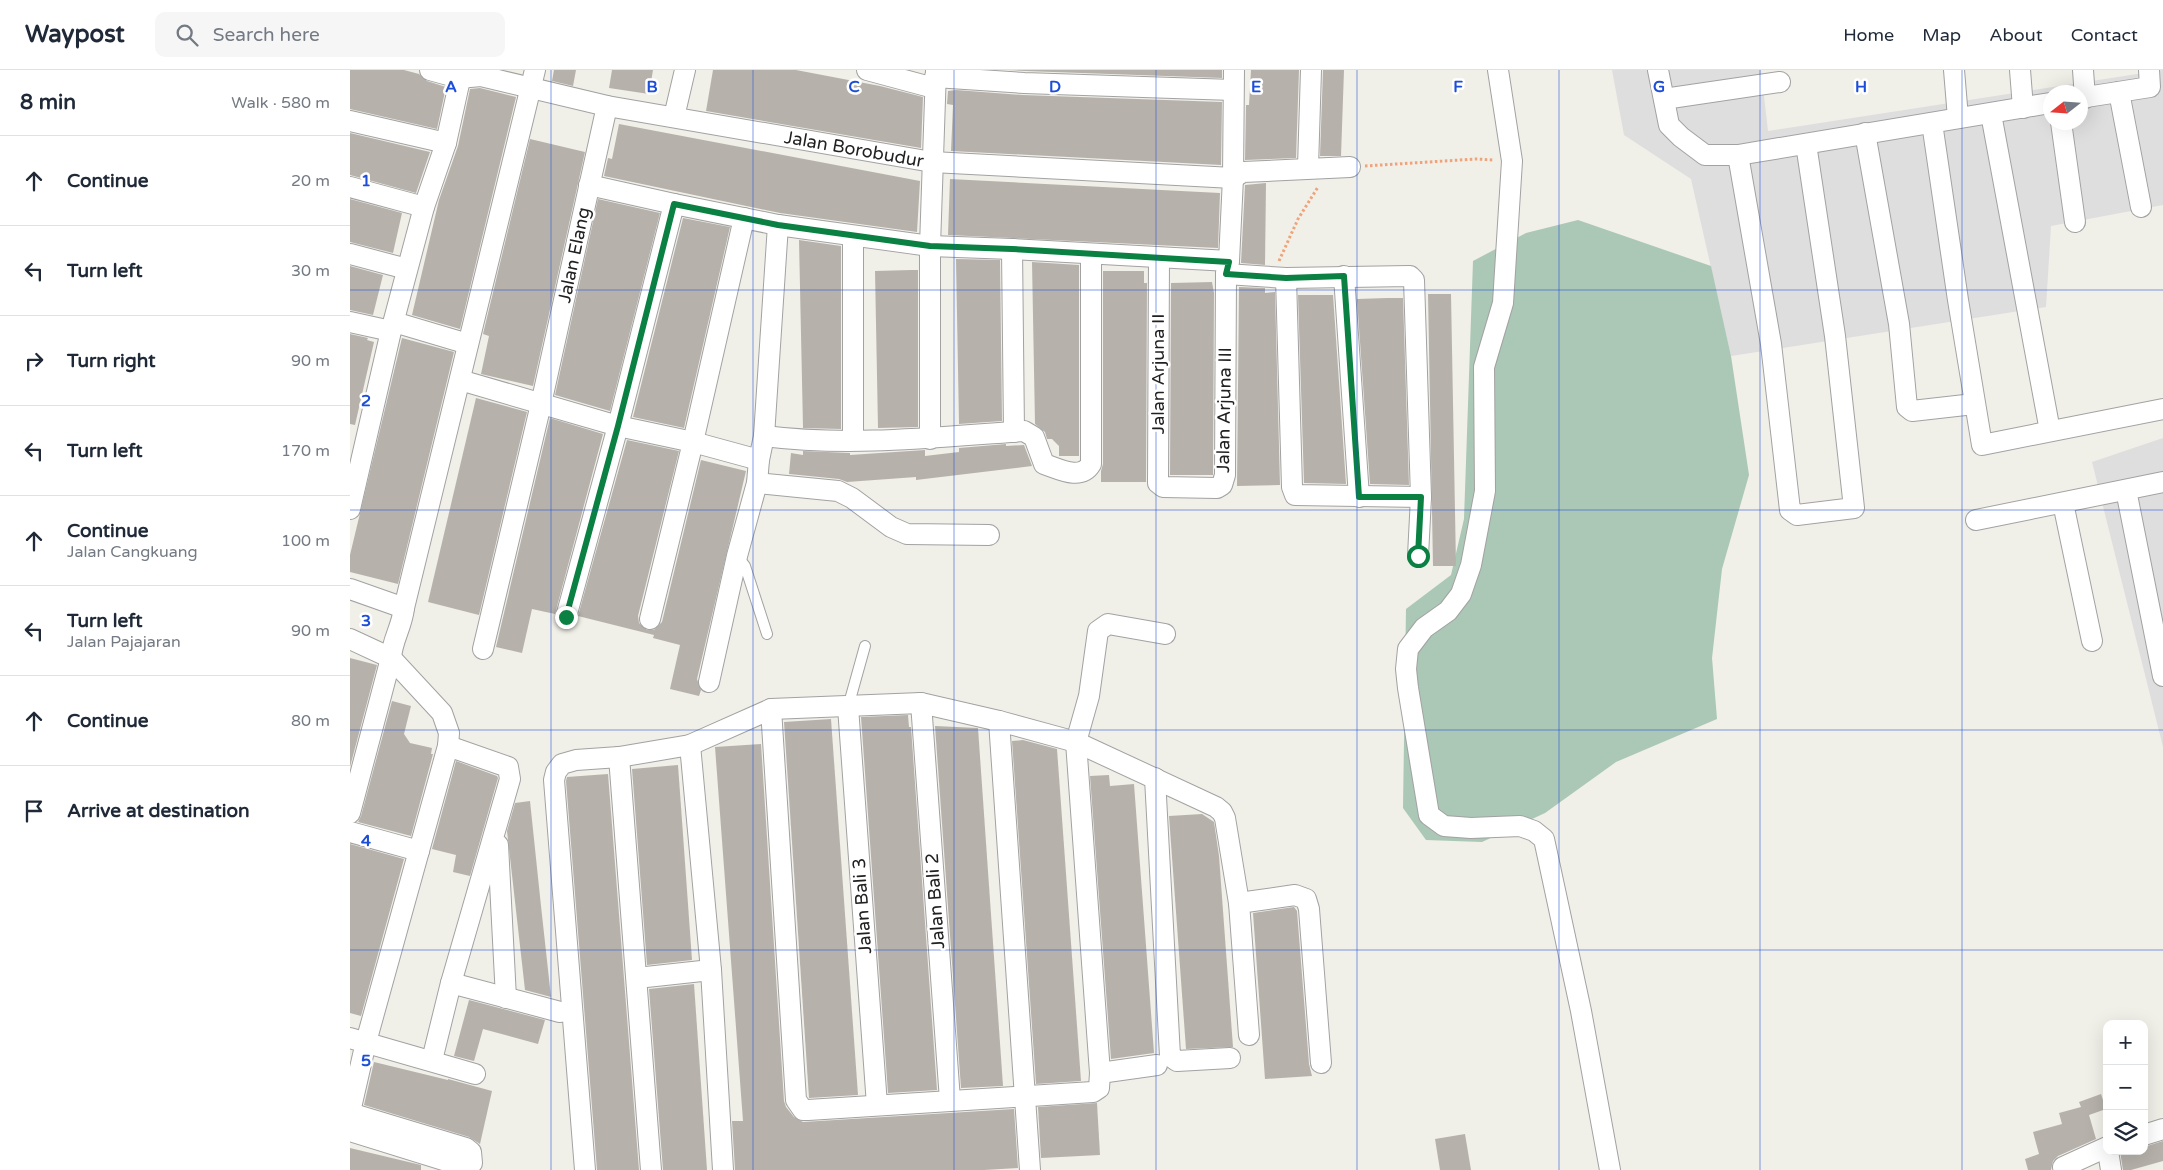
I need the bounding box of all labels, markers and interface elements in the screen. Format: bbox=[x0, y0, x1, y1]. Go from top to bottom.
search box bbox=[155, 12, 505, 57]
text: Waypost bbox=[25, 20, 125, 49]
icon: search bbox=[173, 21, 201, 49]
text: Search here bbox=[213, 24, 320, 46]
text: Home bbox=[1843, 24, 1894, 46]
text: Map bbox=[1922, 24, 1961, 46]
text: About bbox=[1989, 24, 2043, 46]
text: Contact bbox=[2071, 24, 2138, 46]
text: A bbox=[445, 77, 457, 97]
text: B bbox=[646, 77, 658, 97]
text: C bbox=[848, 77, 860, 97]
text: D bbox=[1049, 77, 1061, 97]
text: E bbox=[1251, 77, 1261, 97]
text: F bbox=[1453, 77, 1463, 97]
text: G bbox=[1653, 77, 1665, 97]
text: H bbox=[1855, 77, 1867, 97]
north arrow bbox=[2043, 85, 2088, 130]
text: 8 min bbox=[20, 90, 76, 115]
text: Walk · 580 m bbox=[231, 93, 330, 113]
street label: Jalan Borobudur bbox=[783, 126, 926, 172]
icon: ahead bbox=[20, 167, 48, 195]
text: Continue bbox=[67, 170, 149, 192]
text: 20 m bbox=[291, 171, 330, 191]
text: 1 bbox=[361, 171, 371, 191]
street label: Jalan Elang bbox=[553, 205, 595, 305]
icon: left bbox=[20, 257, 48, 285]
text: Turn left bbox=[67, 260, 143, 282]
text: 30 m bbox=[291, 261, 330, 281]
street label: Jalan Arjuna II bbox=[1147, 314, 1169, 434]
icon: right bbox=[20, 347, 48, 375]
street label: Jalan Arjuna III bbox=[1212, 347, 1236, 473]
text: Turn right bbox=[67, 350, 155, 372]
text: 90 m bbox=[291, 351, 330, 371]
text: 2 bbox=[361, 391, 371, 411]
icon: left bbox=[20, 437, 48, 465]
text: Turn left bbox=[67, 440, 143, 462]
text: 170 m bbox=[281, 441, 330, 461]
text: Continue bbox=[67, 520, 149, 542]
icon: ahead bbox=[20, 527, 48, 555]
text: 100 m bbox=[281, 531, 330, 551]
text: Jalan Cangkuang bbox=[67, 542, 198, 562]
route start bbox=[1407, 545, 1430, 568]
route end bbox=[555, 606, 578, 629]
text: Turn left bbox=[67, 610, 143, 632]
text: 3 bbox=[361, 611, 371, 631]
icon: left bbox=[20, 617, 48, 645]
text: 90 m bbox=[291, 621, 330, 641]
text: Jalan Pajajaran bbox=[67, 632, 181, 652]
icon: ahead bbox=[20, 707, 48, 735]
text: Continue bbox=[67, 710, 149, 732]
text: 80 m bbox=[291, 711, 330, 731]
icon: arrive bbox=[20, 797, 48, 825]
text: Arrive at destination bbox=[67, 800, 250, 822]
text: 4 bbox=[361, 831, 371, 851]
street label: Jalan Bali 2 bbox=[921, 852, 949, 950]
street label: Jalan Bali 3 bbox=[848, 857, 876, 955]
map controls bbox=[2103, 1020, 2148, 1155]
button: + bbox=[2103, 1020, 2148, 1065]
text: 5 bbox=[361, 1051, 371, 1071]
button: − bbox=[2103, 1065, 2148, 1110]
button: layers bbox=[2103, 1110, 2148, 1155]

